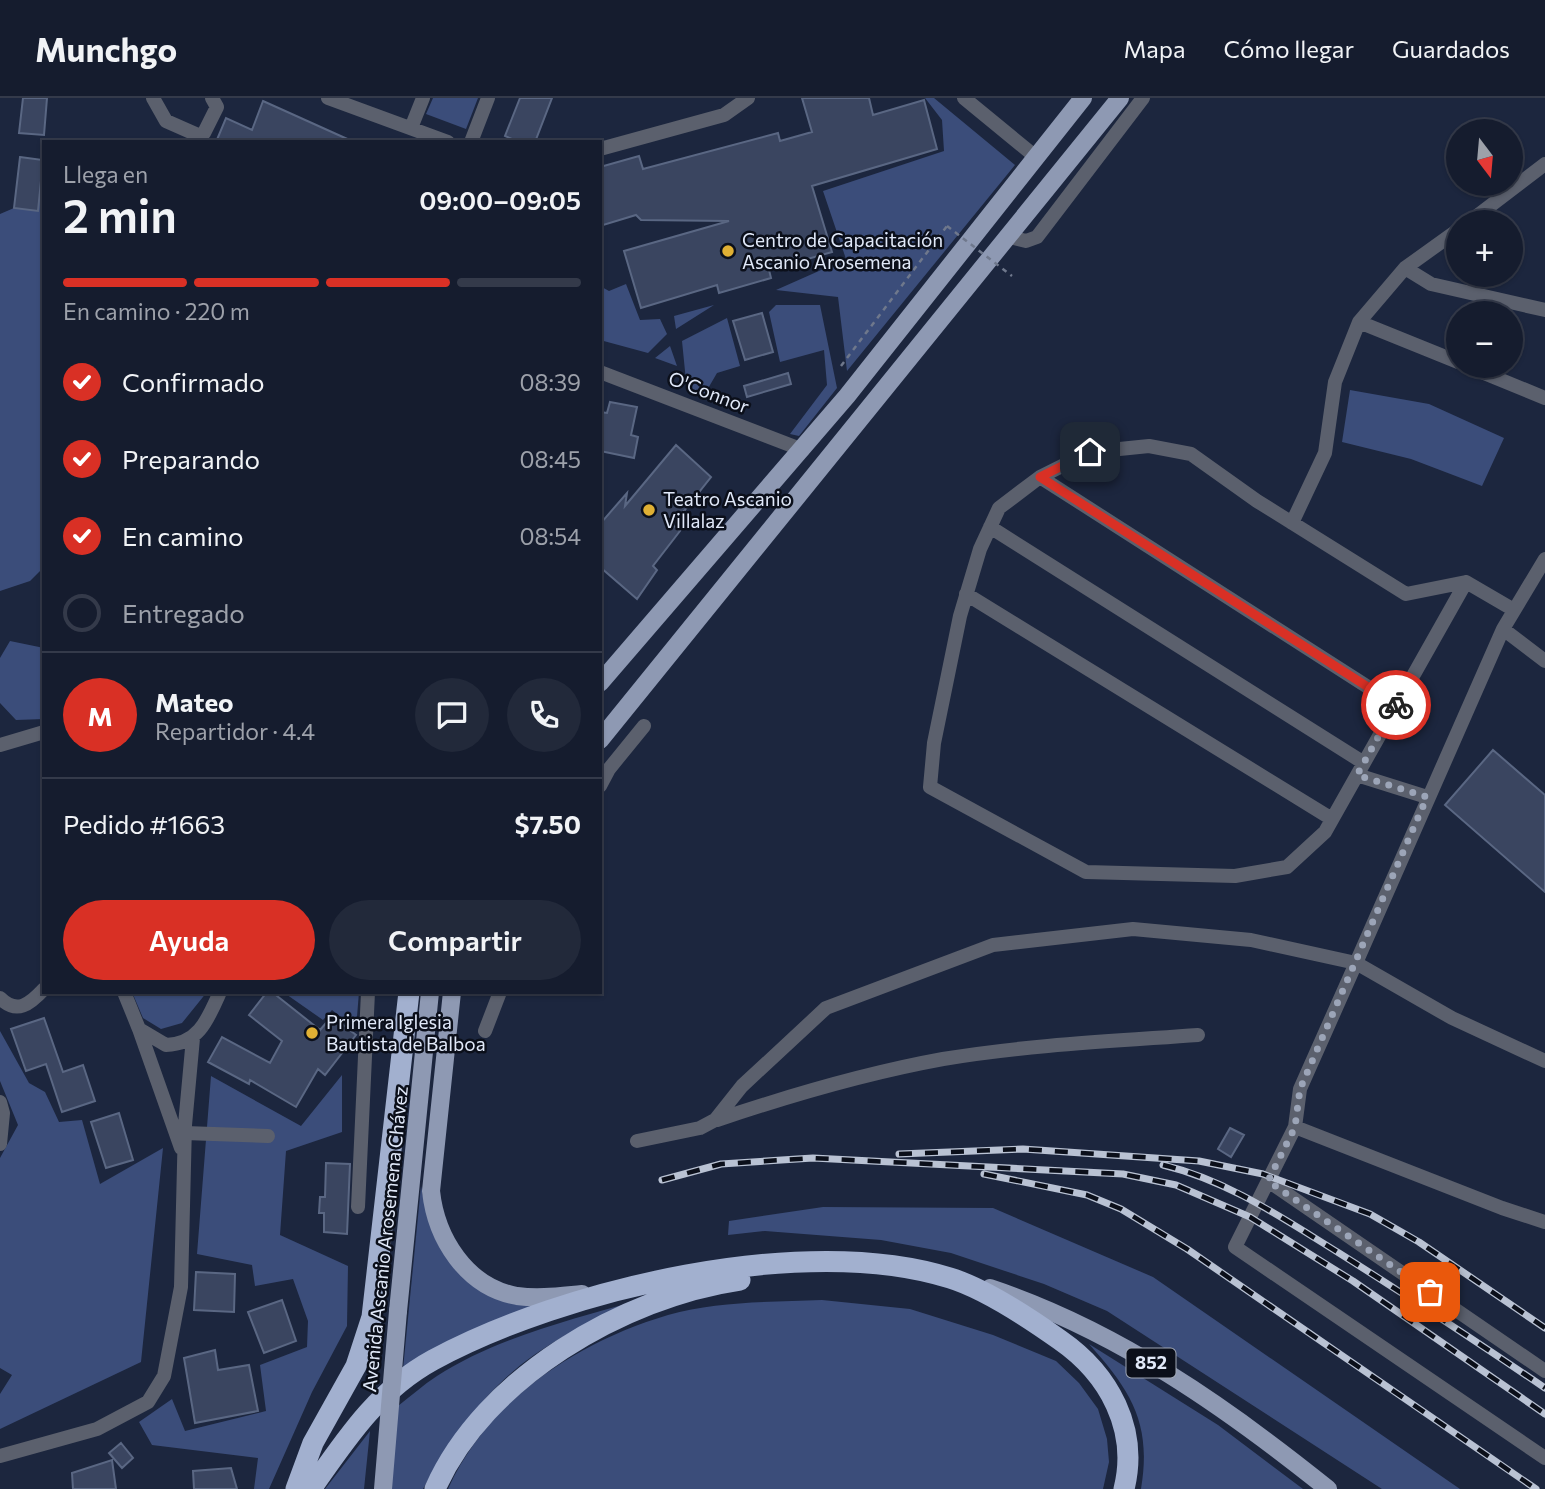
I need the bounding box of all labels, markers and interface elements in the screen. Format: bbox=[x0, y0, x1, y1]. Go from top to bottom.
text: Munchgo bbox=[35, 28, 177, 69]
text: Mapa bbox=[1123, 34, 1186, 63]
text: Cómo llegar bbox=[1224, 34, 1354, 63]
text: Guardados bbox=[1392, 34, 1510, 63]
north arrow bbox=[1446, 119, 1522, 196]
map controls bbox=[1446, 119, 1523, 378]
text: Llega en bbox=[63, 160, 148, 188]
text: 09:00–09:05 bbox=[419, 184, 581, 215]
text: 2 min bbox=[63, 186, 177, 242]
button: + bbox=[1446, 210, 1523, 287]
place label: Centro de Capacitación Ascanio Arosemena bbox=[742, 228, 943, 273]
marker: Centro de Capacitación Ascanio Arosemena bbox=[720, 243, 736, 259]
text: En camino · 220 m bbox=[63, 297, 250, 325]
button: − bbox=[1446, 301, 1523, 378]
icon: check bbox=[63, 363, 101, 401]
text: Confirmado bbox=[122, 366, 264, 397]
street label: O'Connor bbox=[666, 366, 753, 418]
text: 08:39 bbox=[520, 368, 581, 396]
pin bbox=[1060, 422, 1120, 482]
icon: home bbox=[1071, 433, 1109, 471]
icon: check bbox=[63, 440, 101, 478]
text: Preparando bbox=[122, 443, 260, 474]
text: 08:45 bbox=[520, 445, 581, 473]
place label: Teatro Ascanio Villalaz bbox=[663, 487, 792, 532]
marker: Teatro Ascanio Villalaz bbox=[641, 502, 657, 518]
icon: check bbox=[63, 517, 101, 555]
text: En camino bbox=[122, 520, 244, 551]
text: 08:54 bbox=[520, 522, 581, 550]
text: Entregado bbox=[122, 597, 245, 628]
courier bbox=[1361, 670, 1431, 740]
button: chat bbox=[415, 678, 489, 752]
button: phone bbox=[507, 678, 581, 752]
text: Mateo bbox=[155, 686, 234, 717]
icon: bike bbox=[1377, 686, 1415, 724]
text: M bbox=[87, 700, 113, 731]
text: Repartidor · 4.4 bbox=[155, 717, 315, 745]
text: Pedido #1663 bbox=[63, 808, 225, 839]
text: $7.50 bbox=[515, 808, 581, 839]
button: Ayuda bbox=[63, 900, 315, 980]
button: Compartir bbox=[329, 900, 581, 980]
place label: Primera Iglesia Bautista de Balboa bbox=[326, 1010, 486, 1055]
marker: Primera Iglesia Bautista de Balboa bbox=[304, 1025, 320, 1041]
street label: Avenida Ascanio Arosemena Chávez bbox=[357, 1085, 412, 1393]
pin bbox=[1400, 1262, 1460, 1322]
icon: bag bbox=[1411, 1273, 1449, 1311]
road number: 852 bbox=[1126, 1348, 1176, 1378]

